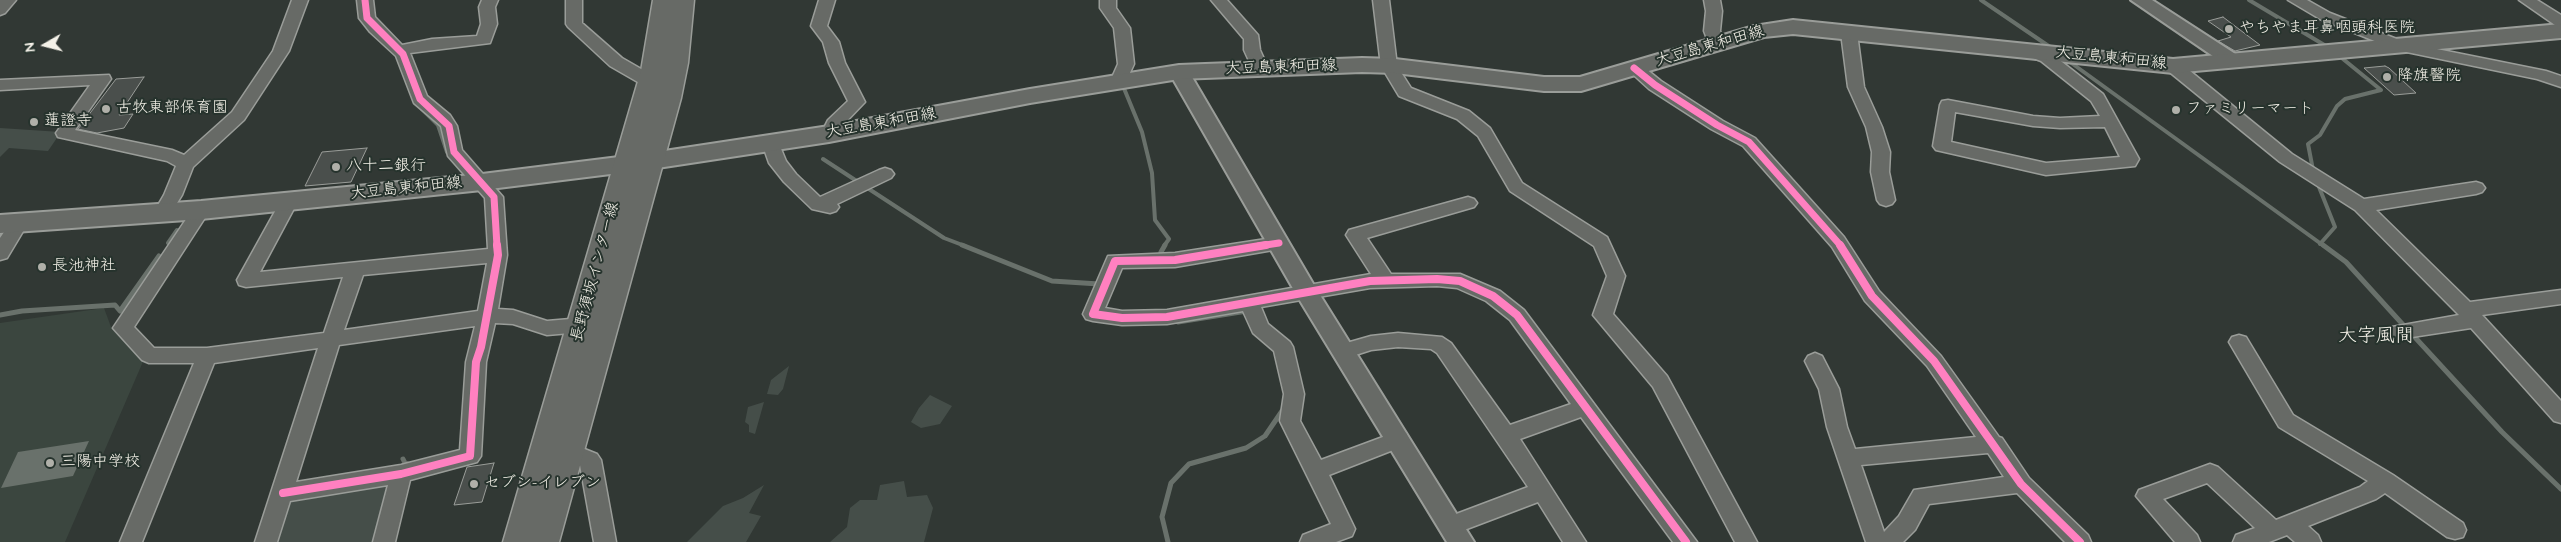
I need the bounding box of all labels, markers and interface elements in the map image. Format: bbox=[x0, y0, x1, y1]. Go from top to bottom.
place label: やちやま耳鼻咽頭科医院 bbox=[2239, 19, 2415, 39]
north arrow bbox=[20, 20, 70, 70]
street label: 大豆島東和田線 bbox=[1654, 22, 1766, 72]
marker: やちやま耳鼻咽頭科医院 bbox=[2223, 23, 2235, 35]
text: N bbox=[20, 41, 41, 53]
street label: 大豆島東和田線 bbox=[2054, 44, 2168, 74]
street label: 大豆島東和田線 bbox=[1225, 56, 1337, 80]
place label: 降旗醫院 bbox=[2397, 67, 2461, 87]
marker: 降旗醫院 bbox=[2381, 71, 2393, 83]
place label: 古牧東部保育園 bbox=[116, 99, 228, 119]
place label: ファミリーマート bbox=[2186, 100, 2314, 120]
marker: 古牧東部保育園 bbox=[100, 103, 112, 115]
marker: ファミリーマート bbox=[2170, 104, 2182, 116]
street label: 大豆島東和田線 bbox=[824, 105, 938, 143]
place label: 蓮證寺 bbox=[44, 112, 92, 132]
marker: 蓮證寺 bbox=[28, 116, 40, 128]
place label: 八十二銀行 bbox=[346, 157, 426, 177]
marker: 八十二銀行 bbox=[330, 161, 342, 173]
street label: 大豆島東和田線 bbox=[349, 174, 463, 204]
street label: 長野須坂インター線 bbox=[568, 200, 624, 344]
place label: 長池神社 bbox=[52, 257, 116, 277]
marker: 長池神社 bbox=[36, 261, 48, 273]
district label: 大字風間 bbox=[2338, 326, 2414, 348]
place label: 三陽中学校 bbox=[60, 453, 140, 473]
marker: 三陽中学校 bbox=[44, 457, 56, 469]
place label: セブン-イレブン bbox=[484, 474, 601, 494]
marker: セブン-イレブン bbox=[468, 478, 480, 490]

